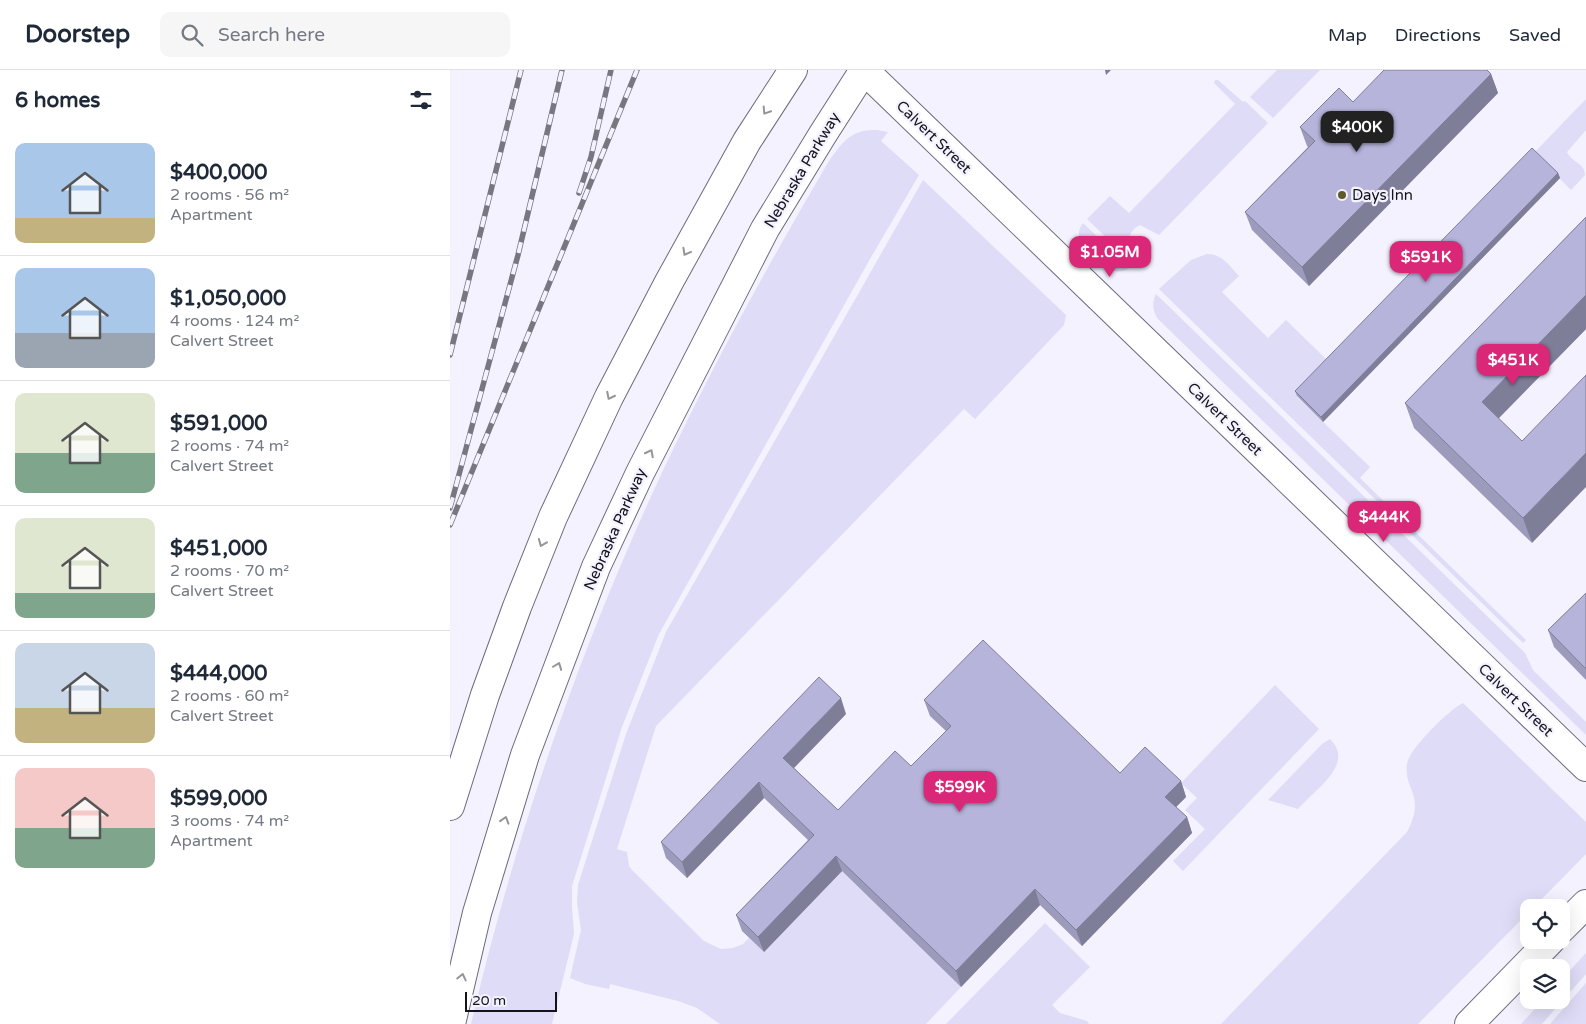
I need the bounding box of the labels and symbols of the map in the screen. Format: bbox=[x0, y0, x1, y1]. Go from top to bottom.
street label: Calvert Street bbox=[893, 97, 975, 177]
one-way arrow bbox=[763, 106, 773, 115]
street label: Nebraska Parkway bbox=[760, 109, 844, 231]
pin: $400K bbox=[1322, 111, 1392, 153]
place label: Days Inn bbox=[1352, 186, 1413, 204]
marker: Days Inn bbox=[1336, 189, 1348, 201]
pin: $1.05M bbox=[1069, 236, 1151, 278]
pin: $591K bbox=[1391, 240, 1461, 283]
one-way arrow bbox=[682, 247, 692, 256]
pin: $451K bbox=[1478, 344, 1548, 386]
street label: Calvert Street bbox=[1184, 379, 1266, 459]
one-way arrow bbox=[606, 390, 616, 399]
one-way arrow bbox=[644, 449, 654, 458]
street label: Nebraska Parkway bbox=[580, 465, 650, 593]
pin: $444K bbox=[1349, 500, 1419, 543]
one-way arrow bbox=[538, 538, 548, 547]
street label: Calvert Street bbox=[1475, 660, 1557, 740]
one-way arrow bbox=[552, 662, 562, 671]
pin: $599K bbox=[925, 770, 995, 813]
one-way arrow bbox=[500, 816, 510, 825]
one-way arrow bbox=[456, 972, 467, 981]
scale bar bbox=[465, 989, 558, 1012]

